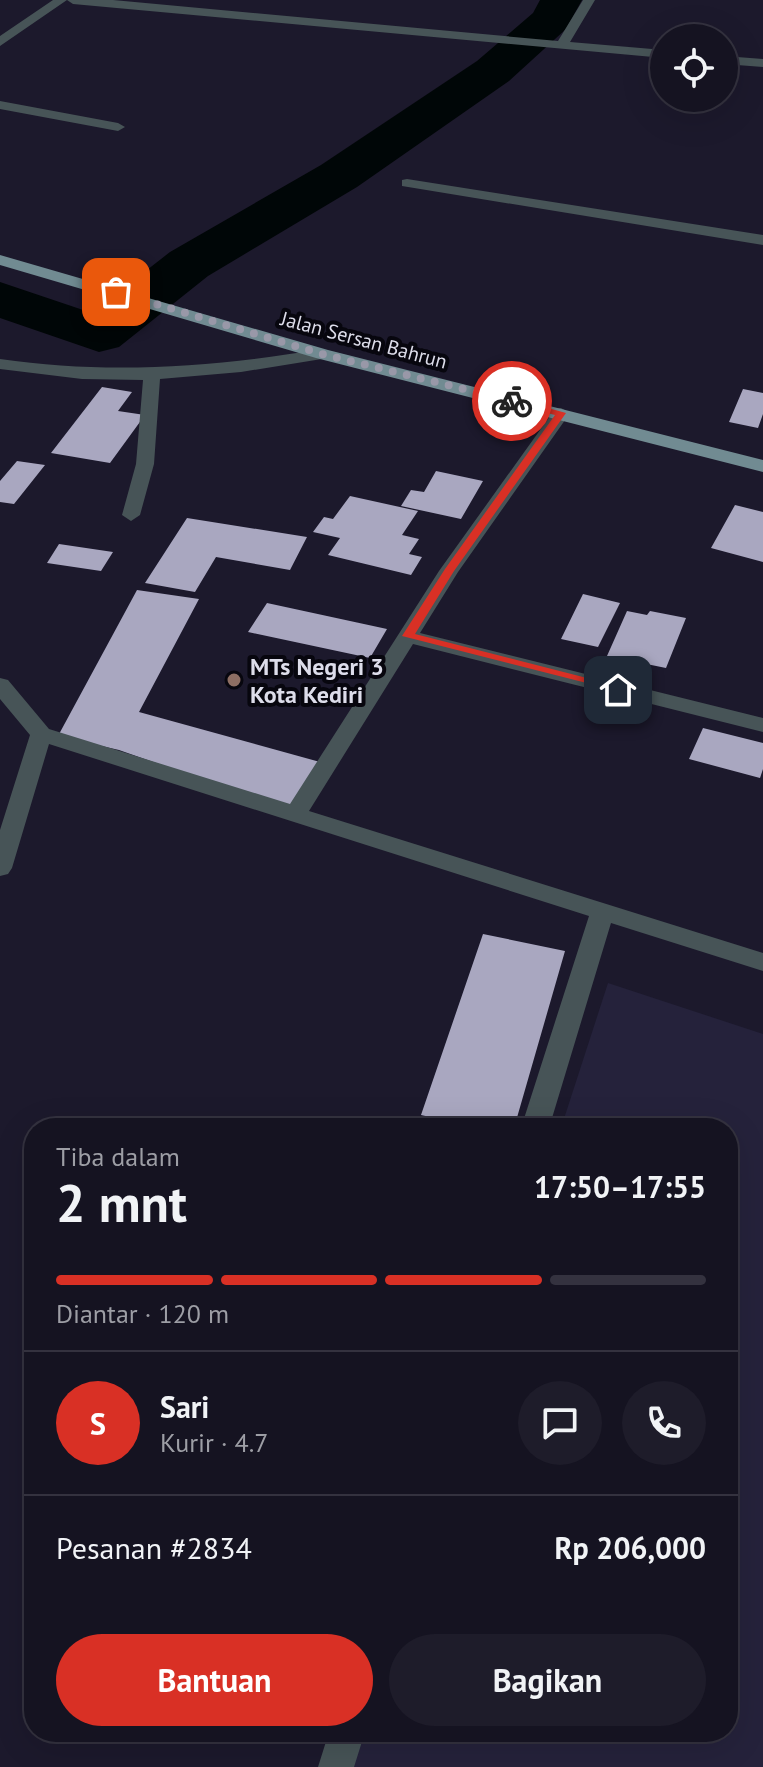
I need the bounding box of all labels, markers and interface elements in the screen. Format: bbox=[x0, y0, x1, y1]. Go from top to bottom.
map controls bbox=[650, 24, 738, 112]
button: locate bbox=[650, 24, 738, 112]
pin bbox=[82, 258, 150, 326]
icon: bag bbox=[94, 270, 138, 314]
street label: Jalan Sersan Bahrun bbox=[277, 305, 450, 375]
courier bbox=[472, 361, 552, 441]
icon: bike bbox=[490, 379, 534, 423]
place label: MTs Negeri 3 Kota Kediri bbox=[250, 651, 384, 710]
pin bbox=[584, 656, 652, 724]
icon: home bbox=[596, 668, 640, 712]
marker: MTs Negeri 3 Kota Kediri bbox=[225, 671, 243, 689]
text: Tiba dalam bbox=[56, 1140, 180, 1173]
text: 17:50–17:55 bbox=[534, 1167, 706, 1206]
text: 2 mnt bbox=[56, 1169, 187, 1236]
text: Diantar · 120 m bbox=[56, 1297, 229, 1330]
button: chat bbox=[518, 1381, 602, 1465]
button: phone bbox=[622, 1381, 706, 1465]
text: Sari bbox=[160, 1387, 209, 1426]
text: S bbox=[90, 1404, 106, 1443]
text: Kurir · 4.7 bbox=[160, 1426, 269, 1459]
text: Pesanan #2834 bbox=[56, 1528, 252, 1567]
text: Rp 206,000 bbox=[555, 1528, 706, 1567]
button: Bantuan bbox=[56, 1634, 373, 1726]
button: Bagikan bbox=[389, 1634, 706, 1726]

